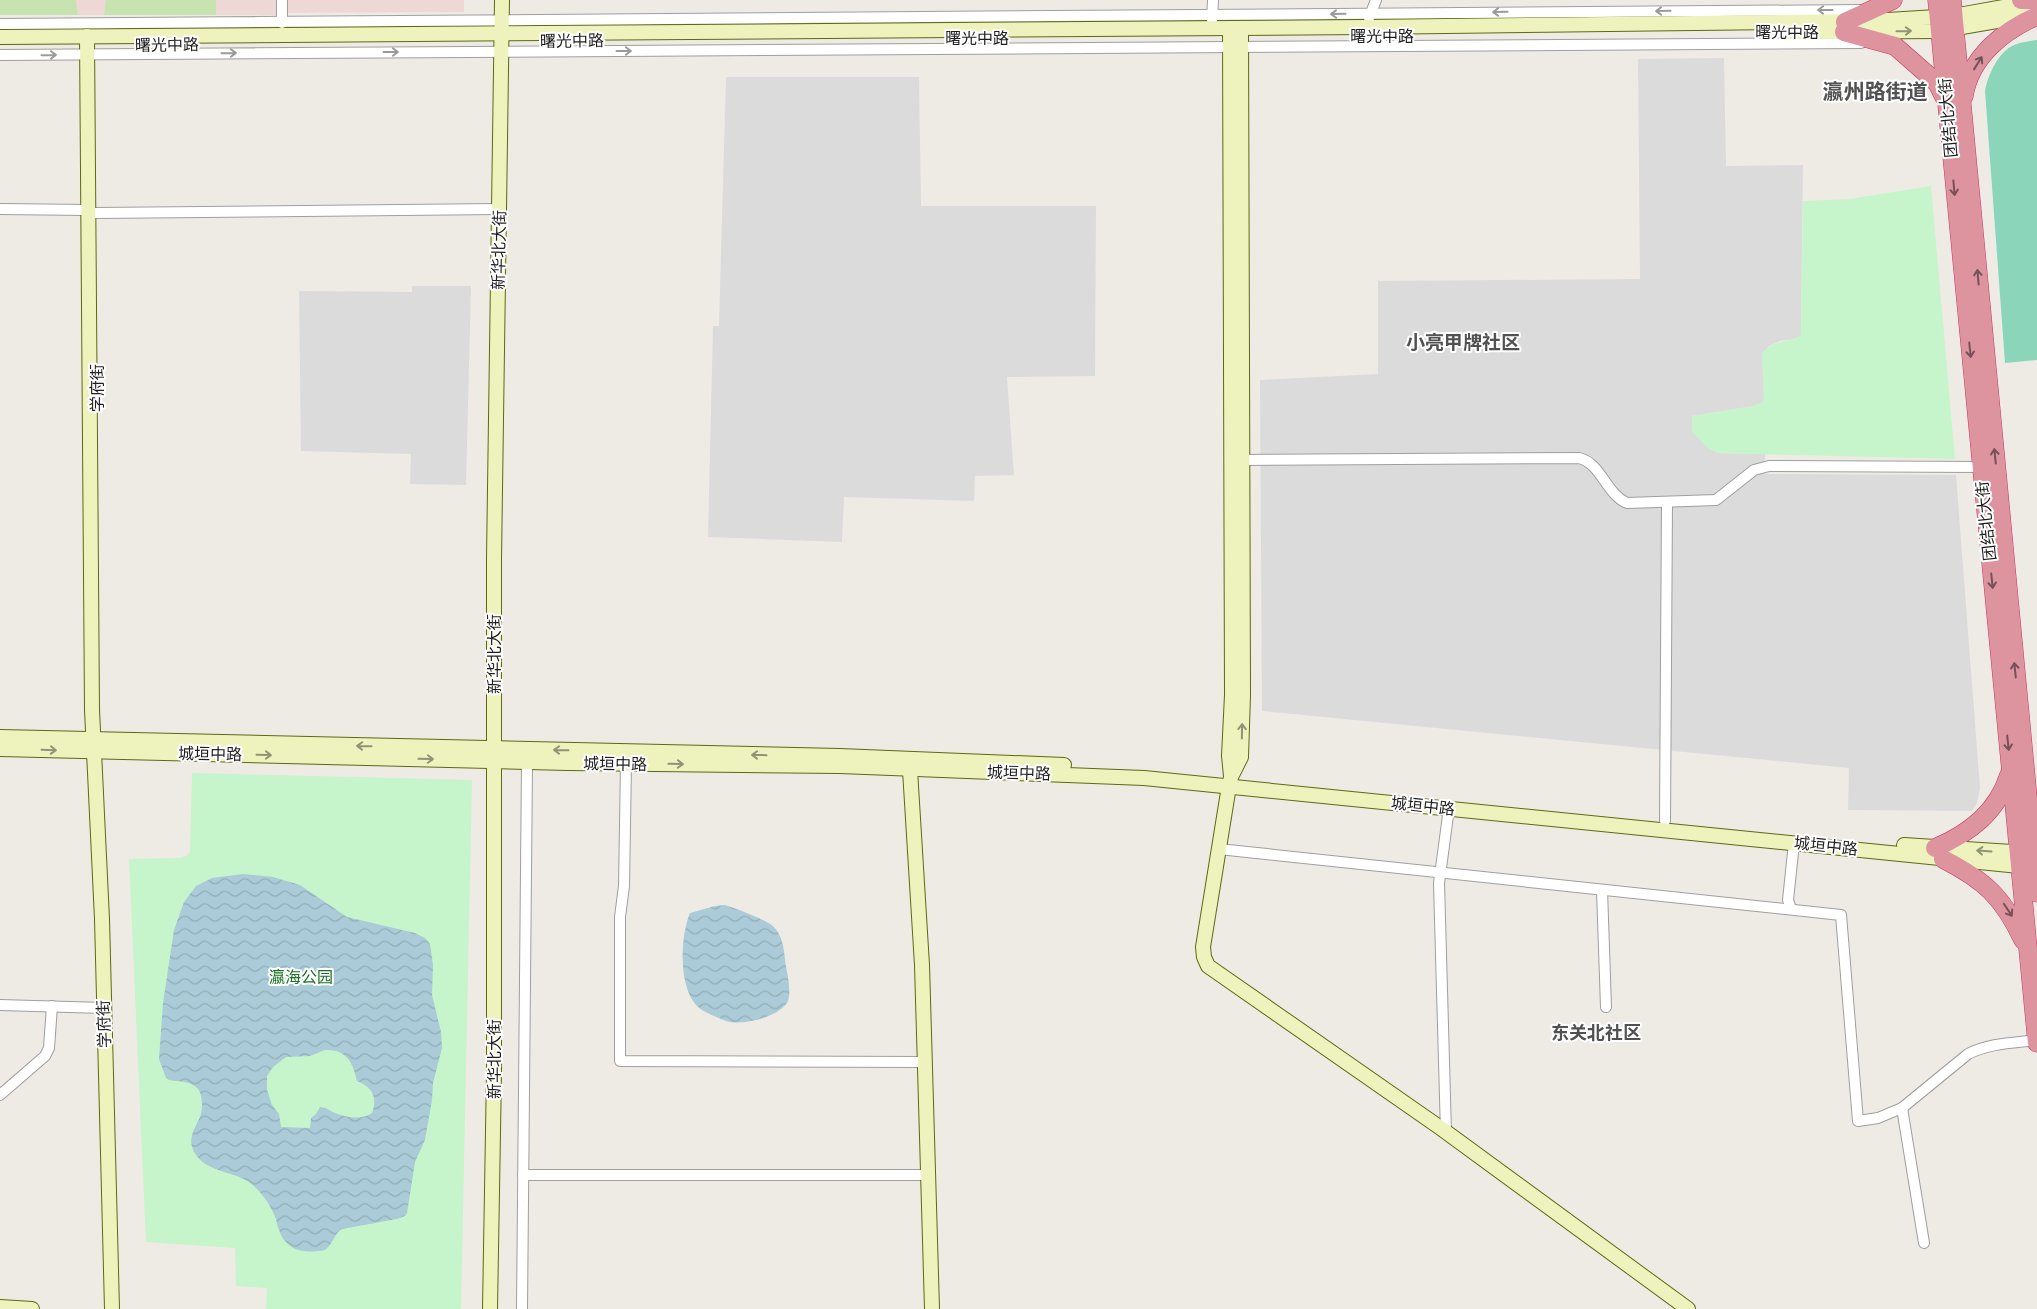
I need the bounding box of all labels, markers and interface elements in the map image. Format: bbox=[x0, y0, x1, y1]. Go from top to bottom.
one-way arrow bbox=[1818, 5, 1834, 15]
one-way arrow bbox=[1655, 6, 1672, 16]
one-way arrow bbox=[1493, 7, 1509, 17]
one-way arrow bbox=[1330, 9, 1346, 19]
street label: 曙光中路 bbox=[1755, 23, 1819, 42]
one-way arrow bbox=[1895, 26, 1911, 36]
street label: 曙光中路 bbox=[1350, 27, 1414, 46]
street label: 曙光中路 bbox=[945, 29, 1009, 48]
street label: 曙光中路 bbox=[540, 31, 604, 51]
street label: 曙光中路 bbox=[135, 35, 199, 55]
one-way arrow bbox=[615, 46, 631, 56]
one-way arrow bbox=[382, 47, 399, 57]
one-way arrow bbox=[220, 48, 236, 58]
one-way arrow bbox=[40, 50, 56, 60]
one-way arrow bbox=[1973, 57, 1983, 71]
street label: 团结北大街 bbox=[1935, 77, 1961, 159]
district label: 瀛州路街道 bbox=[1823, 79, 1928, 104]
one-way arrow bbox=[1950, 180, 1959, 196]
street label: 新华北大街 bbox=[489, 210, 509, 290]
one-way arrow bbox=[1973, 269, 1983, 285]
district label: 小亮甲牌社区 bbox=[1406, 331, 1520, 354]
one-way arrow bbox=[1965, 341, 1975, 357]
street label: 学府街 bbox=[88, 364, 107, 412]
one-way arrow bbox=[1990, 449, 2000, 465]
street label: 团结北大街 bbox=[1972, 480, 2000, 562]
one-way arrow bbox=[1987, 573, 1997, 589]
street label: 新华北大街 bbox=[485, 614, 504, 694]
one-way arrow bbox=[2011, 663, 2020, 679]
one-way arrow bbox=[1237, 723, 1247, 739]
one-way arrow bbox=[2003, 735, 2013, 751]
one-way arrow bbox=[356, 741, 372, 751]
street label: 城垣中路 bbox=[178, 744, 242, 764]
one-way arrow bbox=[40, 745, 56, 755]
one-way arrow bbox=[554, 745, 570, 755]
one-way arrow bbox=[751, 750, 767, 759]
one-way arrow bbox=[255, 751, 271, 760]
street label: 城垣中路 bbox=[583, 754, 647, 774]
one-way arrow bbox=[418, 755, 434, 764]
one-way arrow bbox=[668, 759, 684, 769]
street label: 城垣中路 bbox=[987, 762, 1051, 784]
street label: 城垣中路 bbox=[1390, 793, 1456, 819]
street label: 城垣中路 bbox=[1793, 833, 1859, 859]
one-way arrow bbox=[1977, 847, 1993, 856]
one-way arrow bbox=[2003, 903, 2013, 917]
park label: 瀛海公园 bbox=[269, 968, 333, 987]
street label: 学府街 bbox=[94, 1000, 114, 1048]
street label: 新华北大街 bbox=[485, 1019, 504, 1099]
district label: 东关北社区 bbox=[1551, 1022, 1641, 1044]

